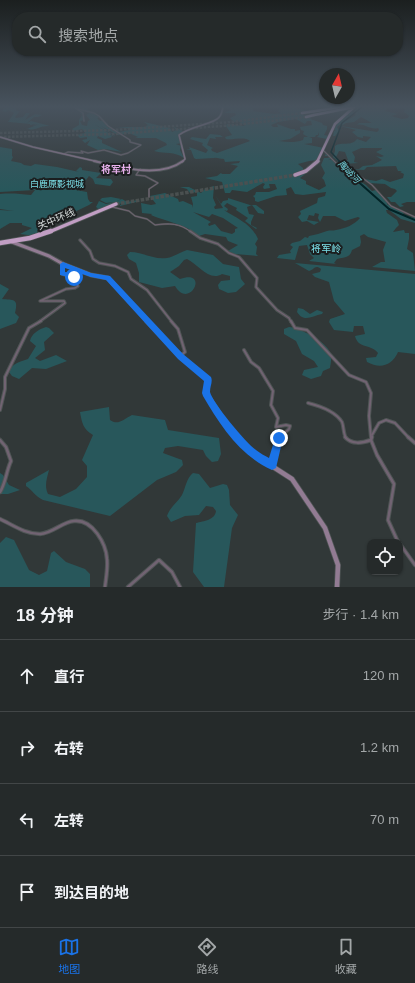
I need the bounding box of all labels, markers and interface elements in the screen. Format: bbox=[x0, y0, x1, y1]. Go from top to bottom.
search box bbox=[12, 12, 403, 56]
icon: search bbox=[26, 23, 48, 45]
text: 搜索地点 bbox=[58, 27, 118, 44]
north arrow bbox=[319, 68, 355, 104]
water label: 陶峪河 bbox=[336, 159, 363, 187]
district label: 将军村 bbox=[101, 163, 131, 175]
park label: 白鹿原影视城 bbox=[30, 179, 84, 189]
street label: 关中环线 bbox=[35, 206, 77, 232]
park label: 将军岭 bbox=[311, 243, 341, 254]
route start bbox=[65, 268, 83, 286]
route end bbox=[270, 429, 288, 447]
map controls bbox=[367, 539, 403, 575]
button: locate bbox=[367, 539, 403, 575]
text: 18 分钟 bbox=[16, 606, 74, 625]
text: 步行 · 1.4 km bbox=[322, 607, 399, 622]
icon: ahead bbox=[16, 665, 38, 687]
text: 直行 bbox=[54, 668, 84, 685]
text: 120 m bbox=[363, 668, 399, 683]
icon: right bbox=[16, 737, 38, 759]
text: 右转 bbox=[54, 740, 84, 757]
text: 1.2 km bbox=[360, 740, 399, 755]
icon: left bbox=[16, 809, 38, 831]
text: 左转 bbox=[54, 812, 84, 829]
text: 70 m bbox=[370, 812, 399, 827]
icon: arrive bbox=[16, 881, 38, 903]
text: 到达目的地 bbox=[54, 884, 129, 901]
tab: 地图 bbox=[58, 936, 80, 976]
tab: 路线 bbox=[196, 936, 218, 976]
tab: 收藏 bbox=[335, 936, 357, 976]

